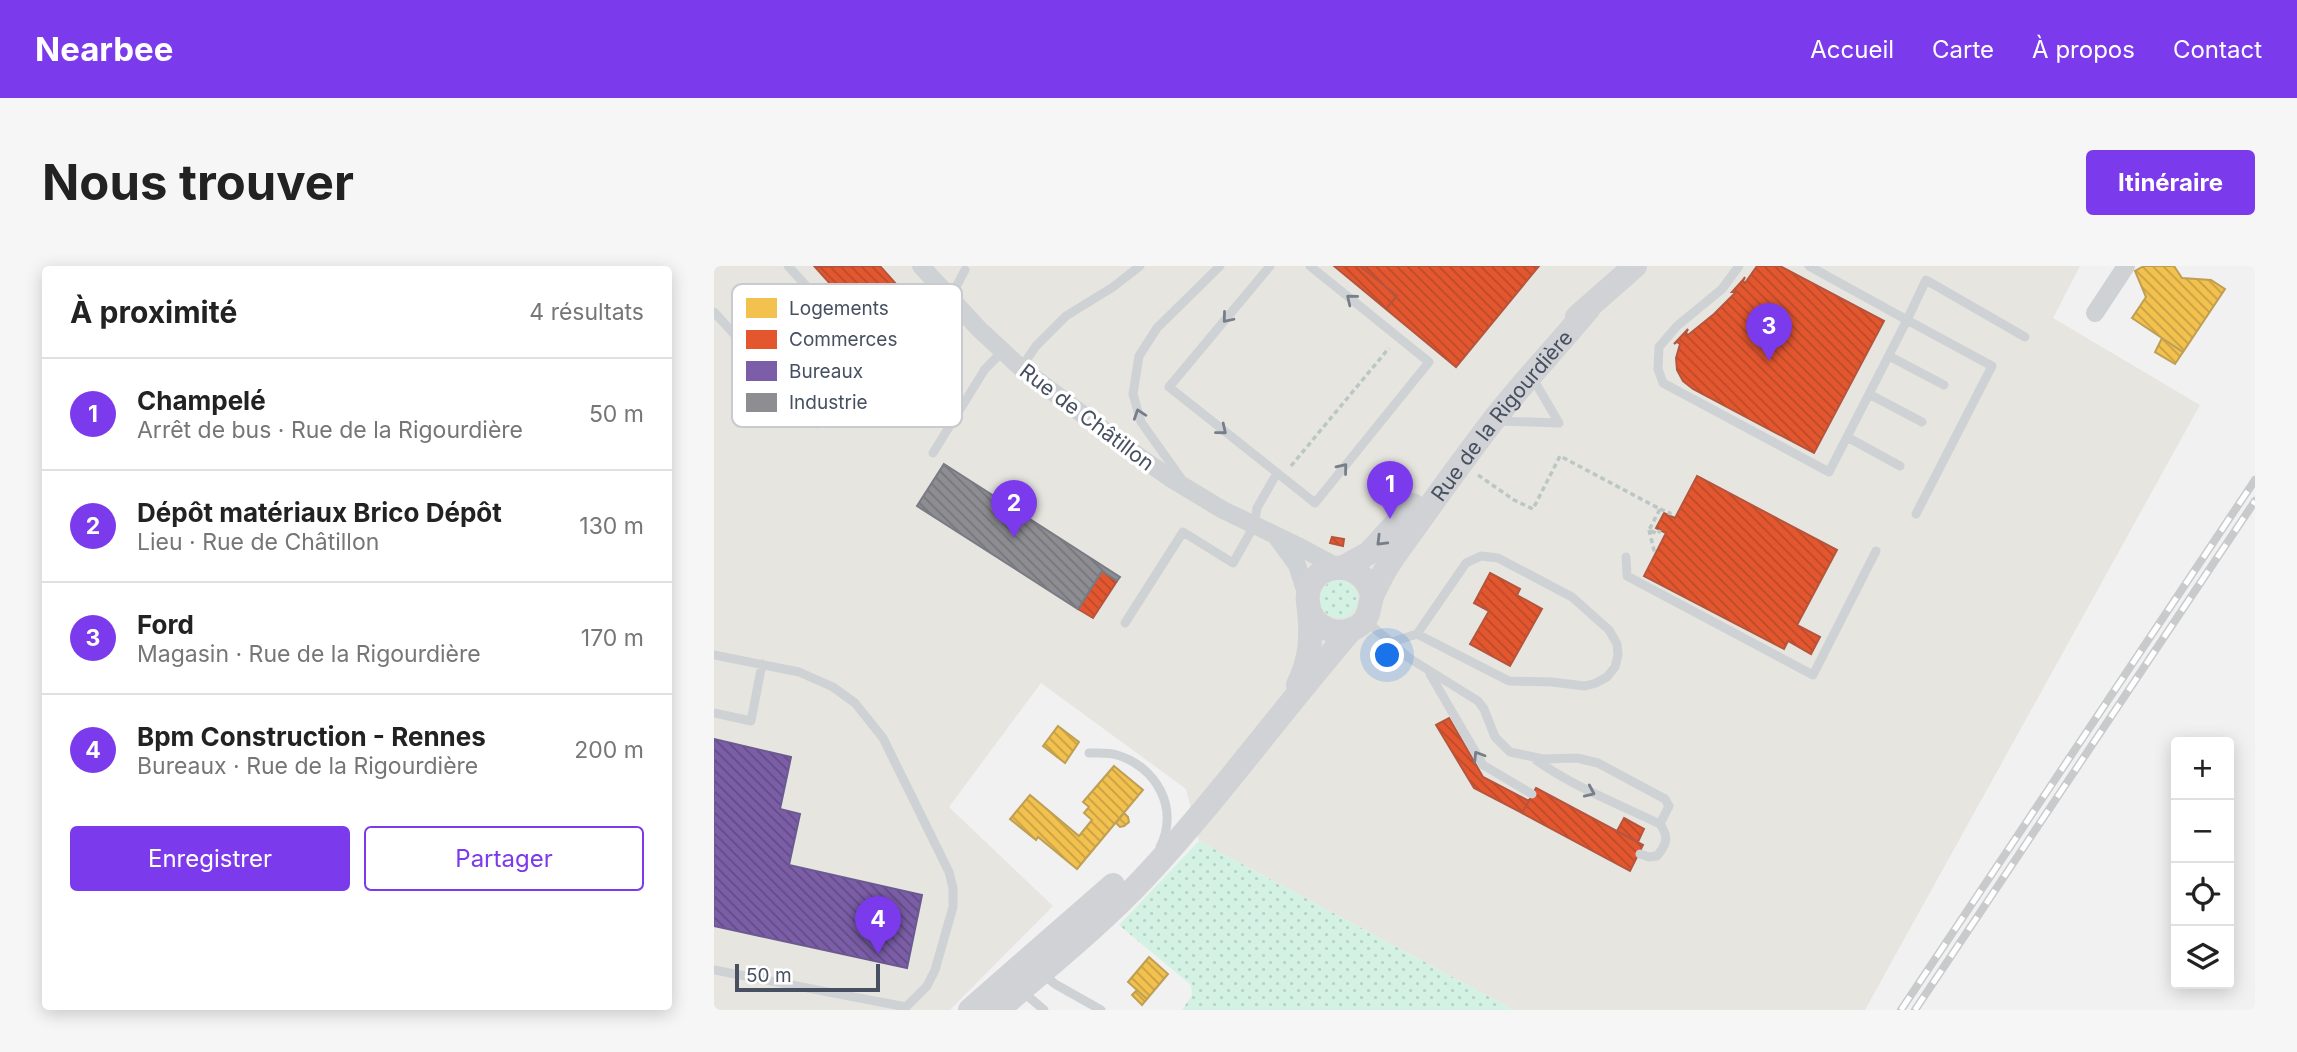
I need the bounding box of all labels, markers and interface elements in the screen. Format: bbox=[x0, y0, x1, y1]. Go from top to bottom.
text: Nearbee bbox=[35, 29, 173, 69]
text: Accueil bbox=[1810, 35, 1894, 64]
text: Carte bbox=[1932, 35, 1994, 64]
text: À propos bbox=[2032, 35, 2135, 64]
text: Contact bbox=[2173, 35, 2262, 64]
button: Itinéraire bbox=[2086, 150, 2255, 215]
text: Nous trouver bbox=[42, 153, 354, 212]
legend bbox=[732, 284, 962, 427]
text: À proximité bbox=[70, 294, 237, 330]
one-way arrow bbox=[1346, 295, 1358, 308]
text: Logements bbox=[789, 297, 889, 320]
text: 4 résultats bbox=[529, 298, 644, 326]
pin: 3 bbox=[1746, 303, 1792, 361]
one-way arrow bbox=[1222, 311, 1235, 323]
street label: Rue de la Rigourdière bbox=[1425, 325, 1577, 506]
text: Commerces bbox=[789, 328, 897, 351]
street label: Rue de Châtillon bbox=[1015, 358, 1159, 476]
text: Bureaux bbox=[789, 360, 863, 383]
text: Champelé bbox=[137, 385, 266, 416]
text: Industrie bbox=[789, 391, 868, 414]
text: 1 bbox=[88, 400, 98, 428]
text: 50 m bbox=[589, 400, 644, 428]
one-way arrow bbox=[1133, 408, 1147, 420]
text: Arrêt de bus · Rue de la Rigourdière bbox=[137, 416, 523, 444]
one-way arrow bbox=[1214, 421, 1227, 434]
pin: 1 bbox=[1367, 461, 1413, 519]
one-way arrow bbox=[1335, 464, 1347, 477]
pin: 2 bbox=[991, 480, 1037, 538]
text: Dépôt matériaux Brico Dépôt bbox=[137, 497, 502, 528]
text: 2 bbox=[86, 512, 100, 540]
text: 130 m bbox=[579, 512, 644, 540]
text: Lieu · Rue de Châtillon bbox=[137, 528, 379, 556]
one-way arrow bbox=[1376, 533, 1389, 546]
text: Ford bbox=[137, 609, 194, 640]
text: 3 bbox=[86, 624, 100, 652]
text: 170 m bbox=[581, 624, 644, 652]
your location bbox=[1370, 638, 1404, 672]
text: Magasin · Rue de la Rigourdière bbox=[137, 640, 481, 668]
text: Bpm Construction - Rennes bbox=[137, 721, 486, 752]
text: 4 bbox=[85, 736, 101, 764]
text: 200 m bbox=[574, 736, 644, 764]
map controls bbox=[2171, 737, 2234, 989]
button: + bbox=[2171, 737, 2234, 800]
one-way arrow bbox=[1473, 750, 1486, 763]
text: Bureaux · Rue de la Rigourdière bbox=[137, 752, 478, 780]
one-way arrow bbox=[1583, 783, 1595, 797]
button: − bbox=[2171, 800, 2234, 863]
button: Enregistrer bbox=[70, 826, 350, 891]
button: Partager bbox=[364, 826, 644, 891]
button: locate bbox=[2171, 863, 2234, 926]
pin: 4 bbox=[855, 896, 901, 954]
button: layers bbox=[2171, 926, 2234, 989]
scale bar bbox=[735, 961, 880, 993]
text: 50 m bbox=[746, 964, 792, 987]

